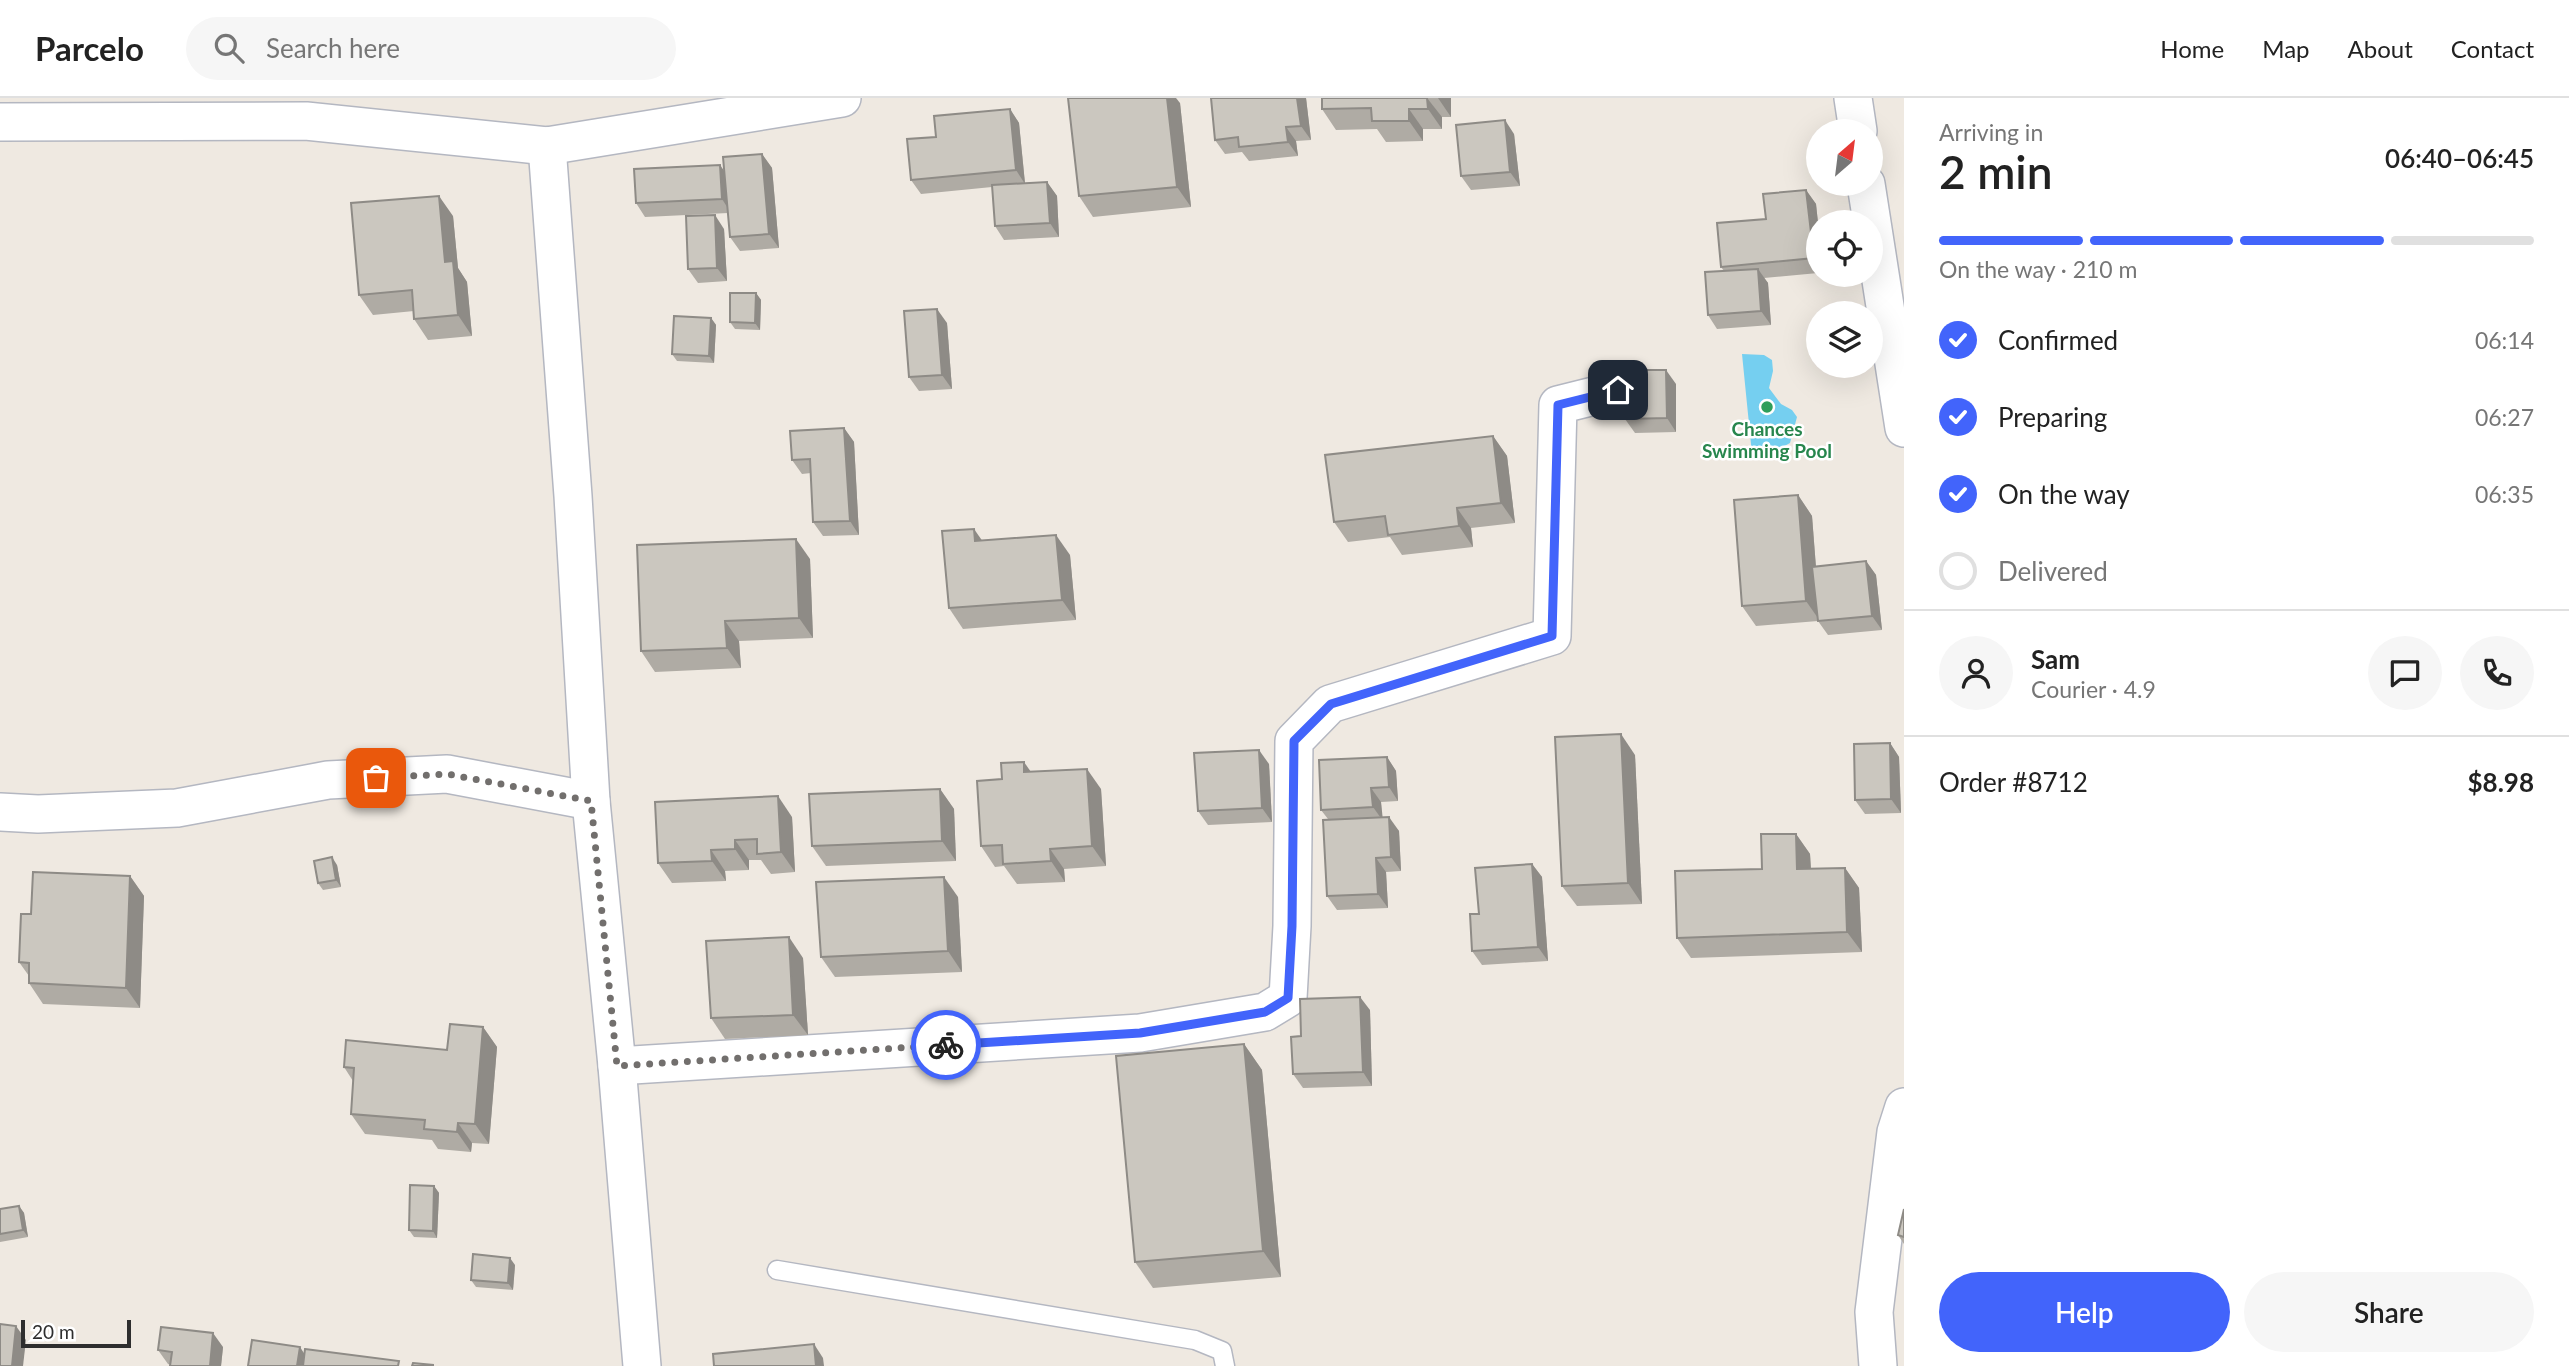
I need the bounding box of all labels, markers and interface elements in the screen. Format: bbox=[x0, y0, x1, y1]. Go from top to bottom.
search box bbox=[186, 17, 676, 80]
text: Parcelo bbox=[35, 28, 144, 68]
icon: search bbox=[210, 29, 248, 67]
text: Search here bbox=[266, 32, 400, 64]
text: Home bbox=[2160, 34, 2224, 63]
text: Map bbox=[2262, 34, 2310, 63]
text: About bbox=[2348, 34, 2413, 63]
text: Contact bbox=[2451, 34, 2534, 63]
text: Arriving in bbox=[1939, 118, 2043, 146]
north arrow bbox=[1806, 119, 1883, 196]
map controls bbox=[1806, 119, 1883, 378]
text: 06:40–06:45 bbox=[2385, 142, 2534, 174]
text: 2 min bbox=[1939, 144, 2053, 199]
button: locate bbox=[1806, 210, 1883, 287]
text: On the way · 210 m bbox=[1939, 255, 2138, 283]
button: layers bbox=[1806, 301, 1883, 378]
icon: check bbox=[1939, 321, 1977, 359]
text: Confirmed bbox=[1998, 324, 2118, 356]
text: 06:14 bbox=[2475, 326, 2534, 354]
pin bbox=[1588, 360, 1648, 420]
icon: home bbox=[1599, 371, 1637, 409]
icon: check bbox=[1939, 398, 1977, 436]
marker: Chances Swimming Pool bbox=[1759, 399, 1775, 415]
text: Preparing bbox=[1998, 401, 2107, 433]
text: 06:27 bbox=[2475, 403, 2534, 431]
place label: Chances Swimming Pool bbox=[1702, 417, 1832, 462]
icon: check bbox=[1939, 475, 1977, 513]
text: On the way bbox=[1998, 478, 2130, 510]
text: 06:35 bbox=[2475, 480, 2534, 508]
text: Delivered bbox=[1998, 555, 2108, 587]
button: person bbox=[1939, 636, 2013, 710]
button: chat bbox=[2368, 636, 2442, 710]
button: phone bbox=[2460, 636, 2534, 710]
text: Sam bbox=[2031, 643, 2080, 675]
text: Courier · 4.9 bbox=[2031, 675, 2156, 703]
pin bbox=[346, 748, 406, 808]
icon: bag bbox=[357, 759, 395, 797]
text: Order #8712 bbox=[1939, 766, 2088, 798]
text: $8.98 bbox=[2468, 766, 2534, 798]
courier bbox=[911, 1010, 981, 1080]
icon: bike bbox=[927, 1026, 965, 1064]
button: Help bbox=[1939, 1272, 2230, 1352]
button: Share bbox=[2244, 1272, 2534, 1352]
scale bar bbox=[21, 1317, 131, 1349]
text: 20 m bbox=[32, 1320, 75, 1343]

